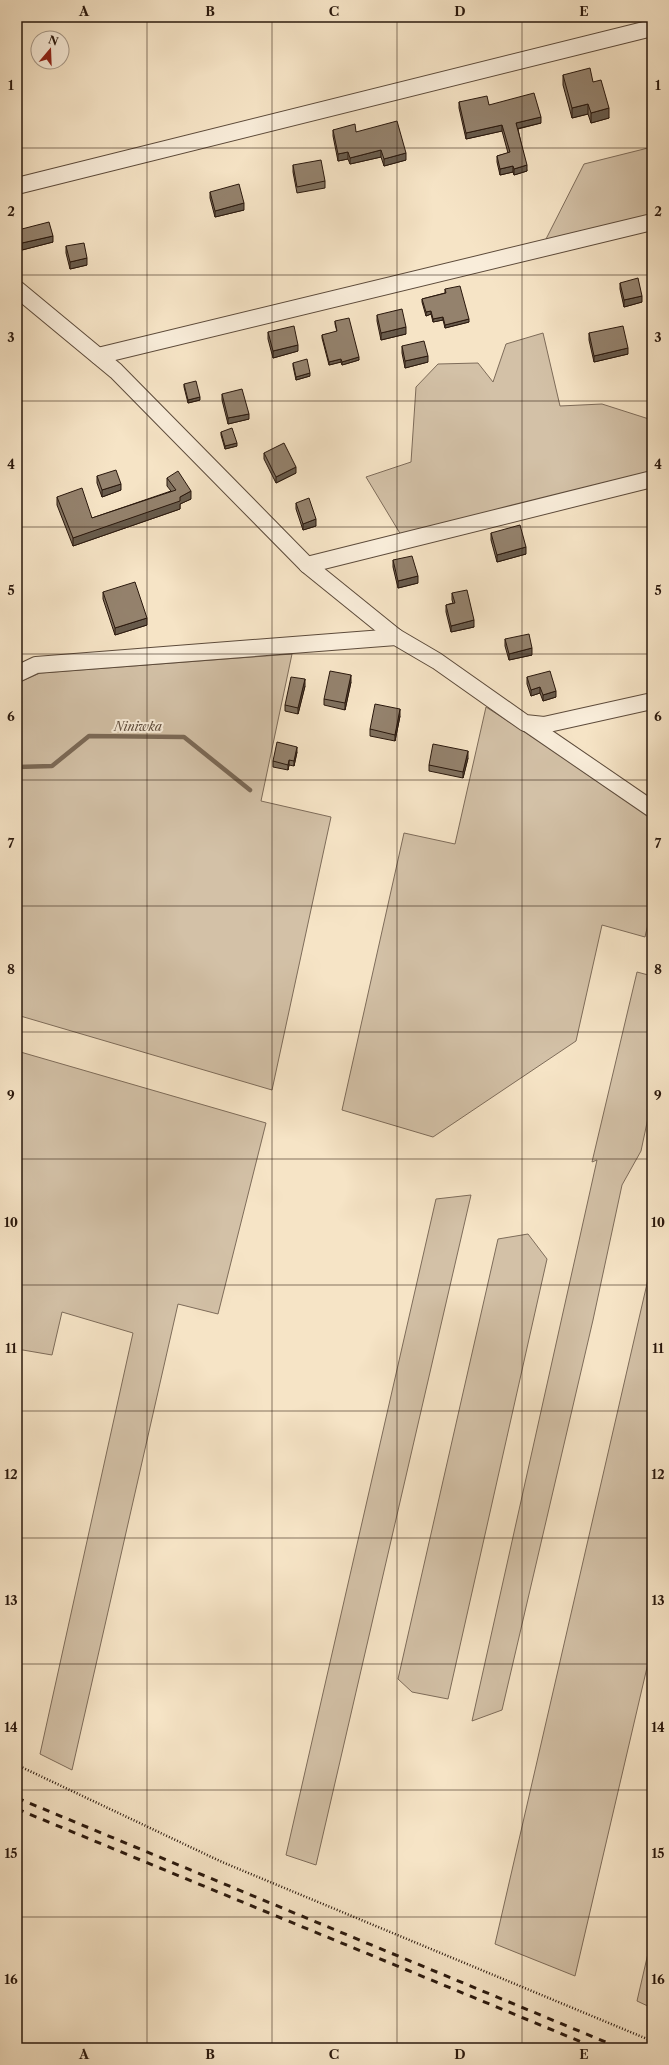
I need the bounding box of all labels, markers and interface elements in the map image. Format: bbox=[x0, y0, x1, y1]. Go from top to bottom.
text: A bbox=[78, 3, 90, 19]
text: B bbox=[205, 3, 215, 19]
text: C bbox=[329, 3, 339, 19]
text: D bbox=[454, 3, 466, 19]
text: E bbox=[579, 3, 589, 19]
north arrow bbox=[30, 30, 70, 70]
text: N bbox=[46, 32, 60, 49]
text: 1 bbox=[8, 77, 14, 93]
text: 1 bbox=[655, 77, 661, 93]
text: 2 bbox=[7, 203, 15, 219]
text: 2 bbox=[654, 203, 662, 219]
text: 3 bbox=[7, 329, 15, 345]
text: 3 bbox=[654, 329, 662, 345]
text: 4 bbox=[7, 456, 15, 472]
text: 4 bbox=[654, 456, 662, 472]
text: 5 bbox=[7, 582, 15, 598]
text: 5 bbox=[654, 582, 662, 598]
text: 6 bbox=[7, 708, 15, 724]
text: 6 bbox=[654, 708, 662, 724]
water label: Niniwka bbox=[113, 719, 162, 734]
text: 7 bbox=[8, 835, 15, 851]
text: 7 bbox=[655, 835, 662, 851]
text: 8 bbox=[7, 961, 15, 977]
text: 8 bbox=[654, 961, 662, 977]
text: 9 bbox=[7, 1087, 15, 1103]
text: 9 bbox=[654, 1087, 662, 1103]
text: 10 bbox=[4, 1214, 18, 1230]
text: 10 bbox=[651, 1214, 665, 1230]
text: 11 bbox=[5, 1340, 17, 1356]
text: 11 bbox=[652, 1340, 664, 1356]
text: 12 bbox=[4, 1466, 18, 1482]
text: 12 bbox=[651, 1466, 665, 1482]
text: 13 bbox=[4, 1592, 18, 1608]
text: 13 bbox=[651, 1592, 665, 1608]
text: 14 bbox=[4, 1719, 18, 1735]
text: 14 bbox=[651, 1719, 665, 1735]
text: 15 bbox=[4, 1845, 18, 1861]
text: 15 bbox=[651, 1845, 665, 1861]
text: 16 bbox=[4, 1971, 18, 1987]
text: 16 bbox=[651, 1971, 665, 1987]
text: A bbox=[78, 2046, 90, 2062]
text: B bbox=[205, 2046, 215, 2062]
text: C bbox=[329, 2046, 339, 2062]
text: D bbox=[454, 2046, 466, 2062]
text: E bbox=[579, 2046, 589, 2062]

